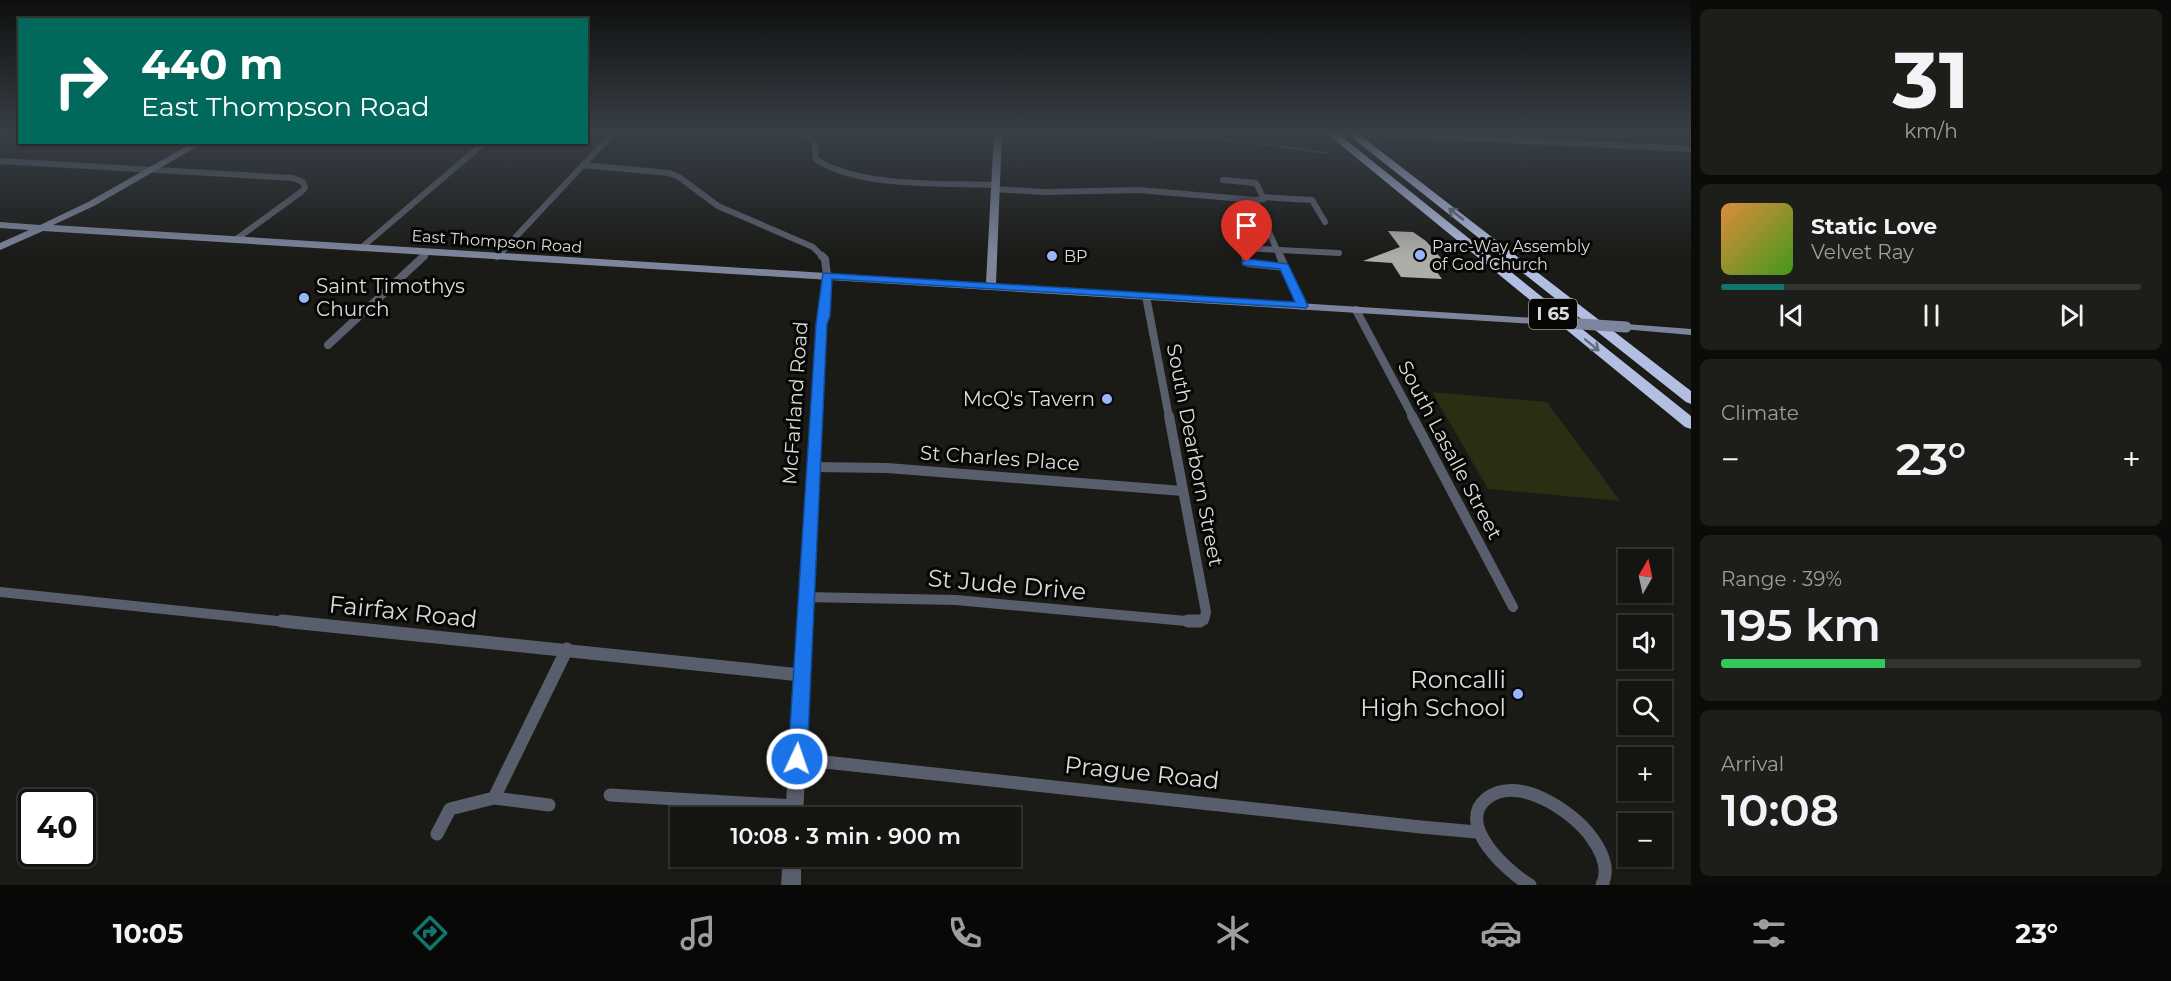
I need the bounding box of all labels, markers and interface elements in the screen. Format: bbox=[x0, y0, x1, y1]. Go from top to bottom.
text: 31 bbox=[1893, 32, 1969, 128]
text: 440 m bbox=[141, 38, 283, 90]
icon: right bbox=[42, 42, 120, 120]
text: East Thompson Road bbox=[141, 90, 430, 123]
text: km/h bbox=[1904, 119, 1958, 143]
pin bbox=[1221, 200, 1272, 262]
one-way arrow bbox=[1448, 208, 1464, 221]
icon: arrive bbox=[1230, 209, 1263, 242]
text: Static Love bbox=[1811, 213, 1937, 240]
street label: East Thompson Road bbox=[411, 226, 583, 257]
place label: Parc-Way Assembly of God Church bbox=[1432, 237, 1590, 274]
text: Velvet Ray bbox=[1811, 240, 1914, 264]
place label: BP bbox=[1064, 247, 1088, 266]
marker: Parc-Way Assembly of God Church bbox=[1413, 248, 1427, 262]
marker: BP bbox=[1045, 249, 1059, 263]
place label: Saint Timothys Church bbox=[316, 274, 465, 321]
marker: Saint Timothys Church bbox=[297, 291, 311, 305]
road number: I 65 bbox=[1529, 299, 1577, 329]
icon: previous bbox=[1775, 299, 1808, 332]
icon: pause bbox=[1915, 299, 1948, 332]
icon: next bbox=[2055, 299, 2088, 332]
street label: McFarland Road bbox=[777, 320, 813, 486]
one-way arrow bbox=[1584, 339, 1600, 352]
street label: South Dearborn Street bbox=[1162, 342, 1228, 568]
street label: South Lasalle Street bbox=[1393, 357, 1507, 543]
place label: McQ's Tavern bbox=[963, 387, 1095, 411]
marker: McQ's Tavern bbox=[1100, 392, 1114, 406]
text: Climate bbox=[1721, 401, 1799, 425]
text: 23° bbox=[1896, 431, 1966, 486]
text: − bbox=[1721, 439, 1740, 479]
text: + bbox=[2122, 439, 2141, 479]
street label: St Charles Place bbox=[919, 440, 1081, 476]
north arrow bbox=[1618, 549, 1672, 603]
map controls bbox=[1618, 549, 1672, 867]
street label: St Jude Drive bbox=[927, 563, 1087, 606]
text: Range · 39% bbox=[1721, 567, 1842, 591]
street label: Fairfax Road bbox=[328, 589, 479, 634]
text: 195 km bbox=[1721, 597, 1881, 652]
button: sound bbox=[1618, 615, 1672, 669]
place label: Roncalli High School bbox=[1360, 665, 1506, 722]
button: search bbox=[1618, 681, 1672, 735]
marker: Roncalli High School bbox=[1511, 687, 1525, 701]
position arrow bbox=[765, 727, 829, 791]
button: + bbox=[1618, 747, 1672, 801]
street label: Prague Road bbox=[1063, 750, 1221, 795]
text: Arrival bbox=[1721, 752, 1784, 776]
text: 10:08 bbox=[1721, 782, 1839, 837]
speed limit sign: 40 bbox=[18, 789, 96, 867]
button: − bbox=[1618, 813, 1672, 867]
text: 10:08 · 3 min · 900 m bbox=[730, 823, 961, 850]
icon: directions bbox=[409, 912, 451, 954]
icon: music bbox=[677, 912, 719, 954]
icon: phone bbox=[944, 912, 986, 954]
icon: climate bbox=[1212, 912, 1254, 954]
icon: car bbox=[1480, 912, 1522, 954]
icon: filters bbox=[1748, 912, 1790, 954]
text: 10:05 bbox=[113, 917, 183, 950]
text: 23° bbox=[2015, 917, 2058, 950]

